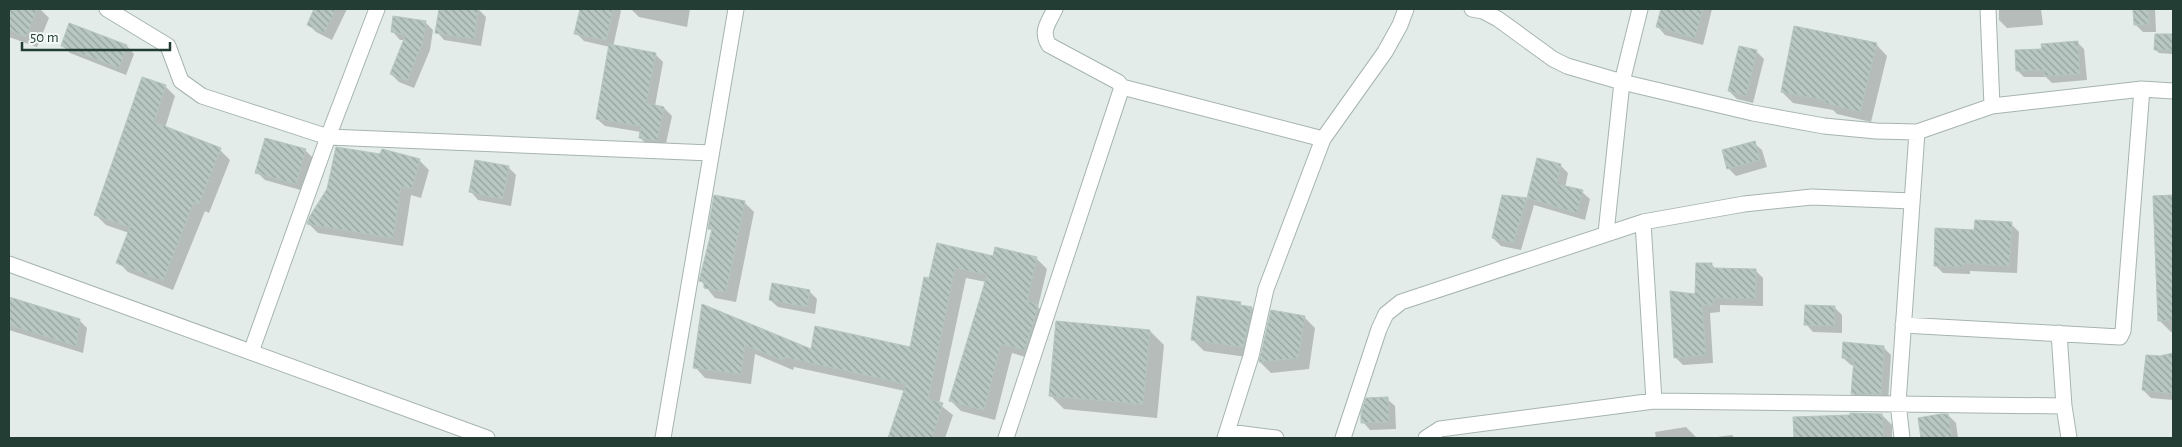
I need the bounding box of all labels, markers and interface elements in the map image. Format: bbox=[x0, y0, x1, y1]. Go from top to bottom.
scale bar bbox=[22, 20, 170, 52]
text: 50 m bbox=[30, 30, 59, 45]

